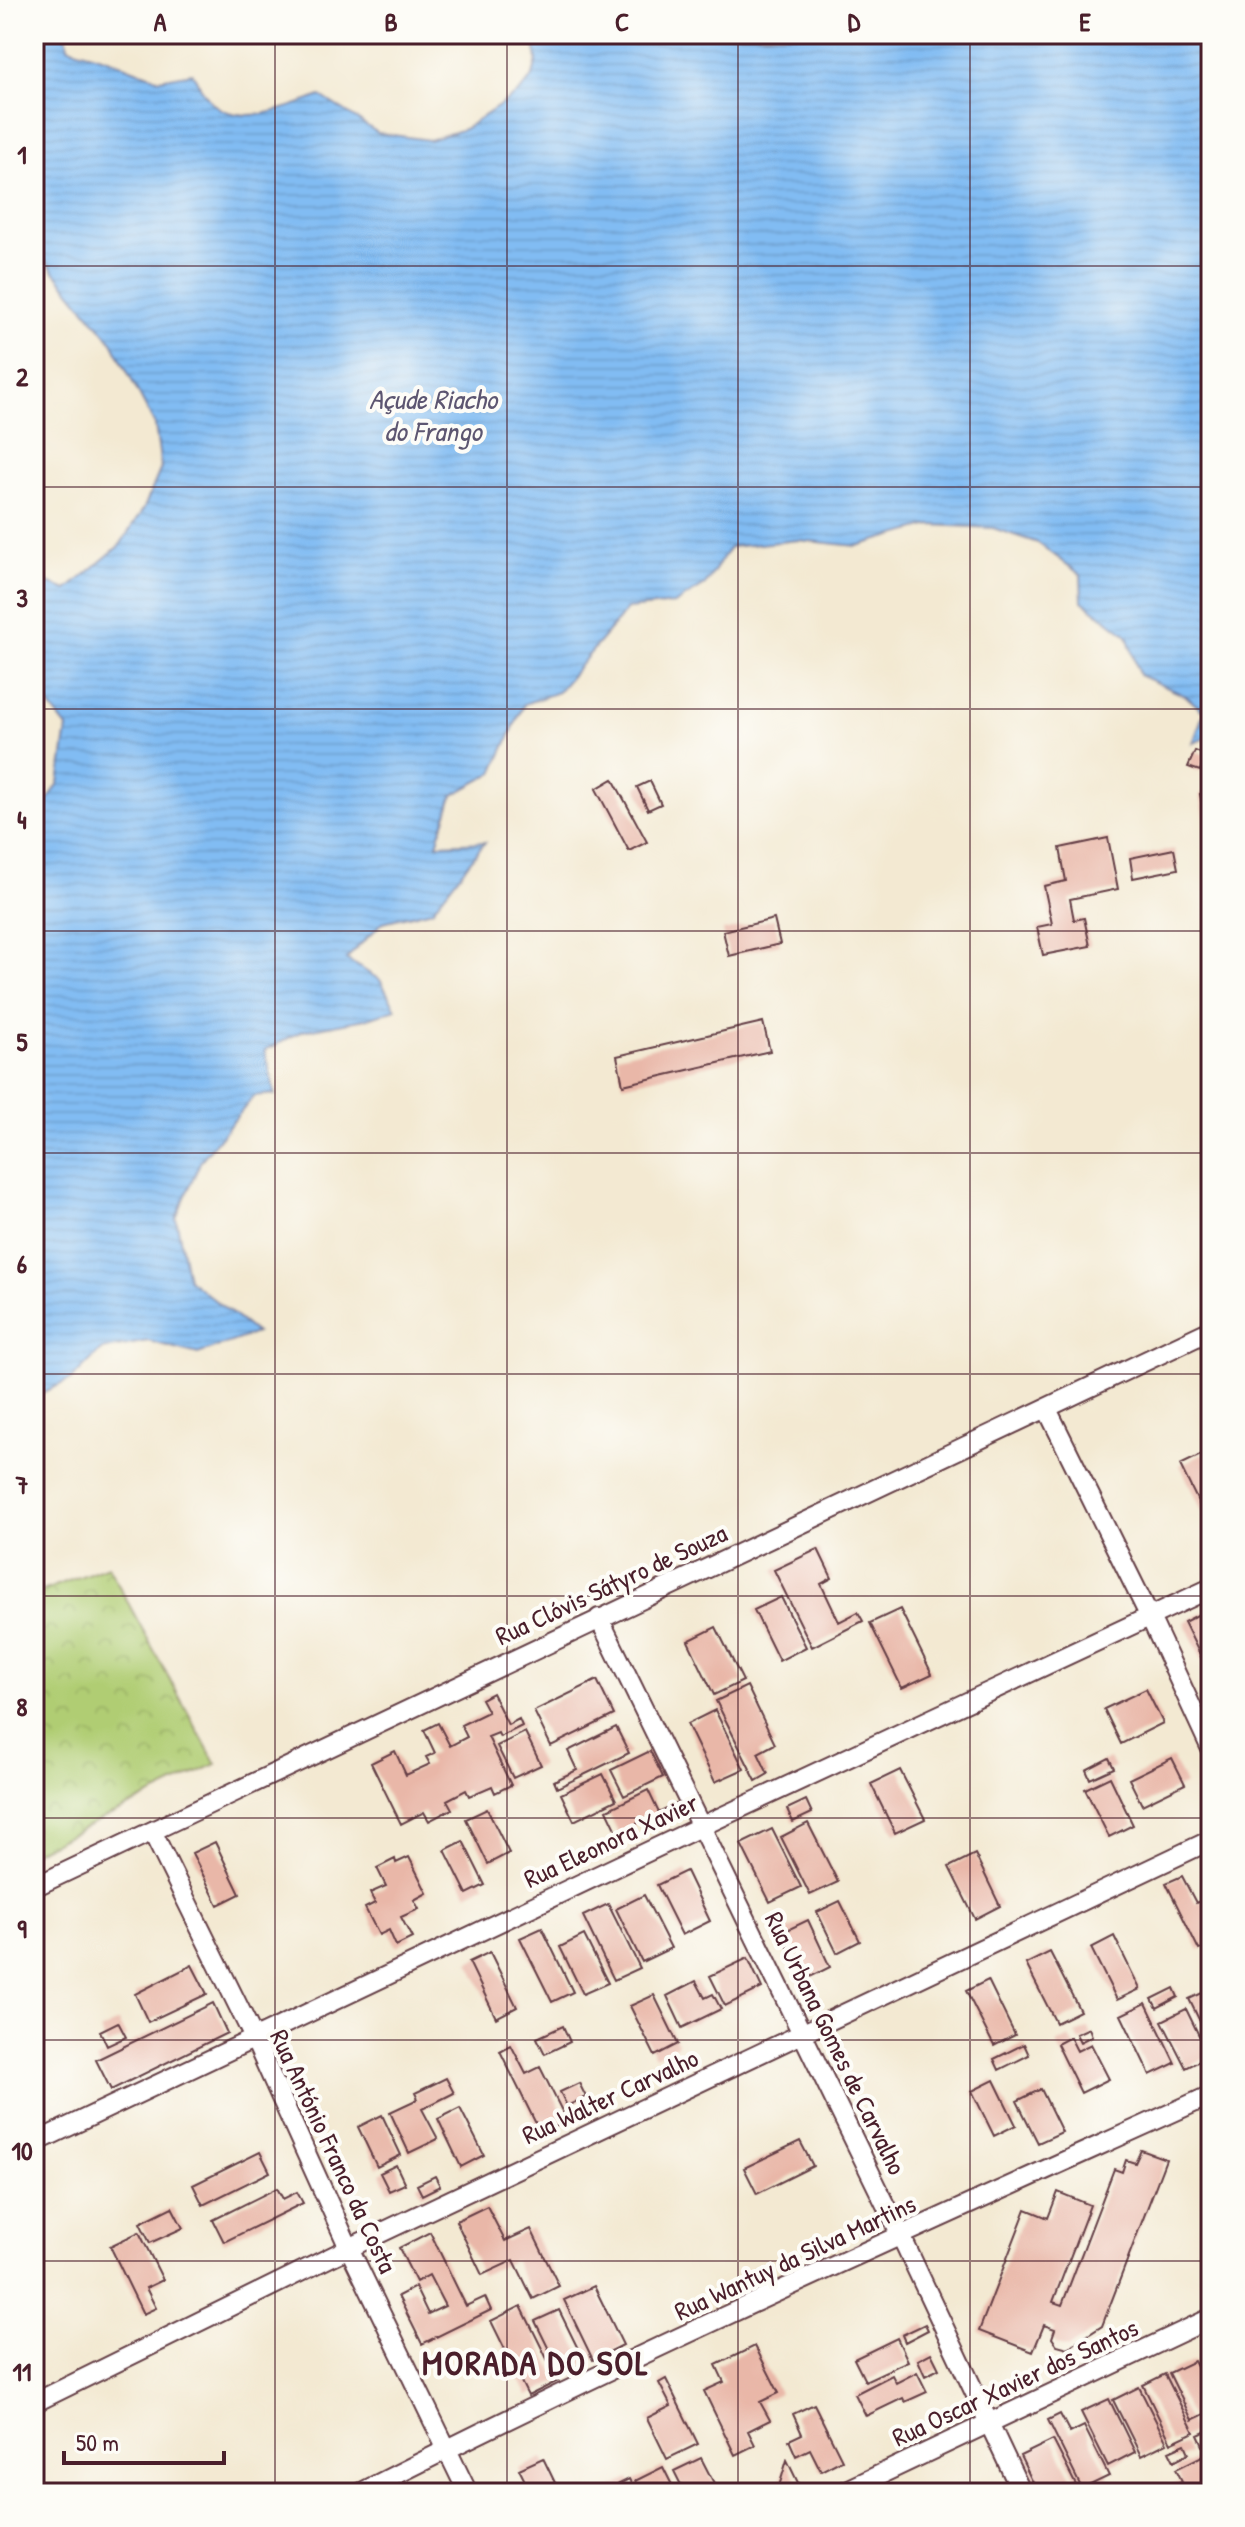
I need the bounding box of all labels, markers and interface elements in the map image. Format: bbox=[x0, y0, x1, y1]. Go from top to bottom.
text: A bbox=[154, 4, 167, 39]
text: B bbox=[384, 4, 398, 39]
text: C bbox=[615, 4, 629, 39]
text: D bbox=[848, 4, 861, 39]
text: E bbox=[1079, 4, 1091, 39]
text: 1 bbox=[17, 137, 27, 172]
text: 2 bbox=[16, 359, 29, 394]
water label: Açude Riacho do Frango bbox=[369, 380, 499, 450]
text: 3 bbox=[16, 580, 28, 615]
text: 4 bbox=[17, 802, 27, 837]
text: 5 bbox=[17, 1024, 28, 1059]
text: 6 bbox=[17, 1246, 28, 1281]
text: 7 bbox=[15, 1467, 29, 1502]
street label: Rua Clóvis Sátyro de Souza bbox=[490, 1515, 732, 1653]
text: 8 bbox=[16, 1689, 28, 1724]
street label: Rua Eleonora Xavier bbox=[518, 1784, 704, 1896]
street label: Rua Urbana Gomes de Carvalho bbox=[757, 1906, 915, 2180]
text: 9 bbox=[17, 1911, 27, 1946]
street label: Rua António Franco da Costa bbox=[262, 2024, 406, 2278]
street label: Rua Walter Carvalho bbox=[516, 2040, 704, 2152]
text: 10 bbox=[11, 2133, 33, 2168]
street label: Rua Wantuy da Silva Martins bbox=[669, 2186, 921, 2328]
street label: Rua Oscar Xavier dos Santos bbox=[886, 2310, 1144, 2454]
district label: MORADA DO SOL bbox=[422, 2340, 650, 2386]
text: 11 bbox=[13, 2354, 31, 2389]
scale bar bbox=[64, 2415, 224, 2465]
text: 50 m bbox=[76, 2426, 119, 2458]

